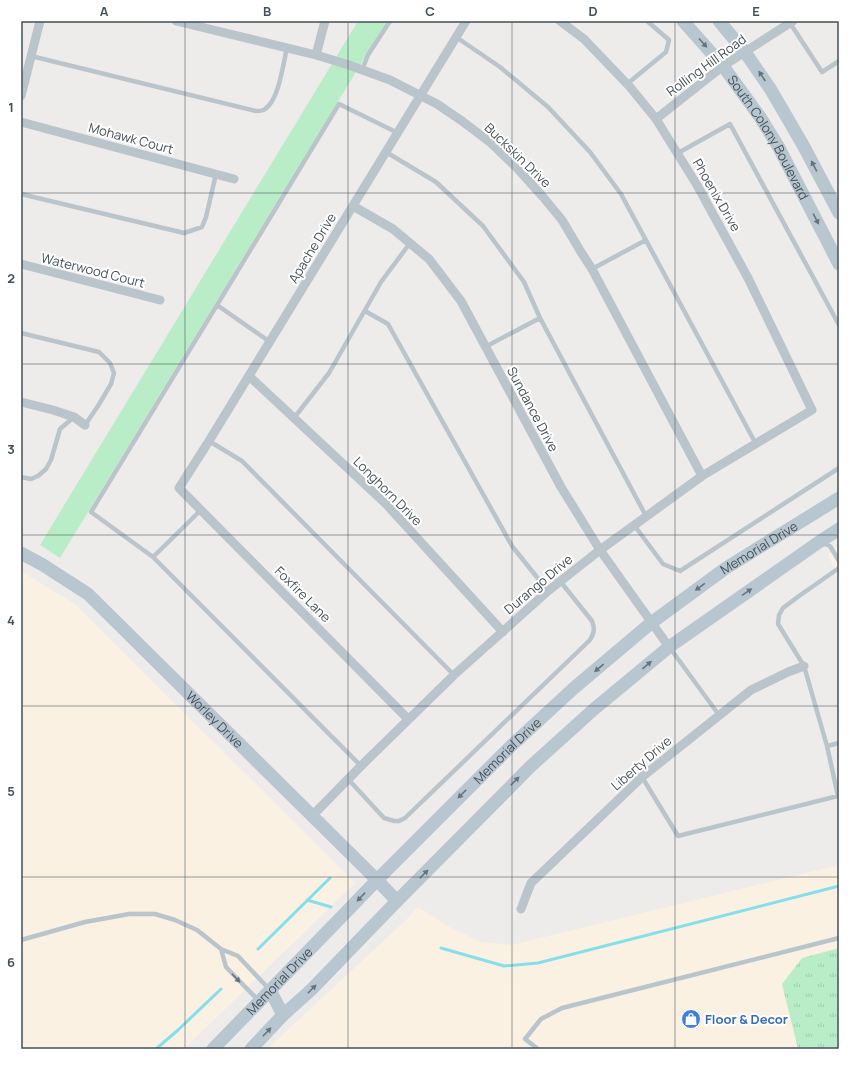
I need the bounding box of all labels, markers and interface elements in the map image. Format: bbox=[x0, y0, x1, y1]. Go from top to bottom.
text: A bbox=[100, 2, 109, 20]
text: B bbox=[263, 2, 271, 20]
text: C bbox=[425, 2, 435, 20]
text: D bbox=[588, 2, 598, 20]
text: E bbox=[752, 2, 760, 20]
street label: Rolling Hill Road bbox=[663, 30, 749, 100]
one-way arrow bbox=[698, 39, 707, 48]
one-way arrow bbox=[758, 70, 766, 81]
street label: South Colony Boulevard bbox=[723, 71, 813, 203]
text: 1 bbox=[8, 98, 14, 116]
street label: Mohawk Court bbox=[87, 118, 175, 158]
street label: Buckskin Drive bbox=[481, 119, 556, 192]
street label: Phoenix Drive bbox=[689, 155, 745, 235]
one-way arrow bbox=[811, 160, 817, 172]
street label: Apache Drive bbox=[284, 209, 340, 286]
one-way arrow bbox=[813, 213, 819, 224]
street label: Waterwood Court bbox=[39, 248, 147, 292]
text: 2 bbox=[7, 269, 15, 287]
street label: Sundance Drive bbox=[503, 363, 563, 455]
text: 3 bbox=[7, 440, 15, 458]
street label: Longhorn Drive bbox=[350, 453, 427, 530]
street label: Memorial Drive bbox=[717, 517, 801, 579]
street label: Durango Drive bbox=[500, 550, 576, 618]
street label: Foxfire Lane bbox=[271, 562, 335, 626]
one-way arrow bbox=[695, 583, 706, 591]
one-way arrow bbox=[742, 588, 752, 596]
text: 4 bbox=[7, 611, 15, 629]
one-way arrow bbox=[641, 660, 652, 669]
one-way arrow bbox=[593, 663, 604, 672]
street label: Worley Drive bbox=[182, 687, 248, 752]
street label: Memorial Drive bbox=[469, 713, 545, 788]
street label: Liberty Drive bbox=[607, 732, 675, 794]
one-way arrow bbox=[511, 776, 520, 786]
text: 5 bbox=[7, 782, 15, 800]
one-way arrow bbox=[457, 790, 467, 799]
one-way arrow bbox=[419, 869, 429, 879]
one-way arrow bbox=[356, 892, 366, 902]
street label: Memorial Drive bbox=[242, 943, 317, 1019]
text: 6 bbox=[7, 953, 15, 971]
one-way arrow bbox=[231, 973, 240, 982]
one-way arrow bbox=[307, 984, 317, 994]
shop icon: Floor & Decor bbox=[680, 1008, 702, 1030]
place label: Floor & Decor bbox=[705, 1010, 788, 1028]
one-way arrow bbox=[262, 1027, 272, 1037]

